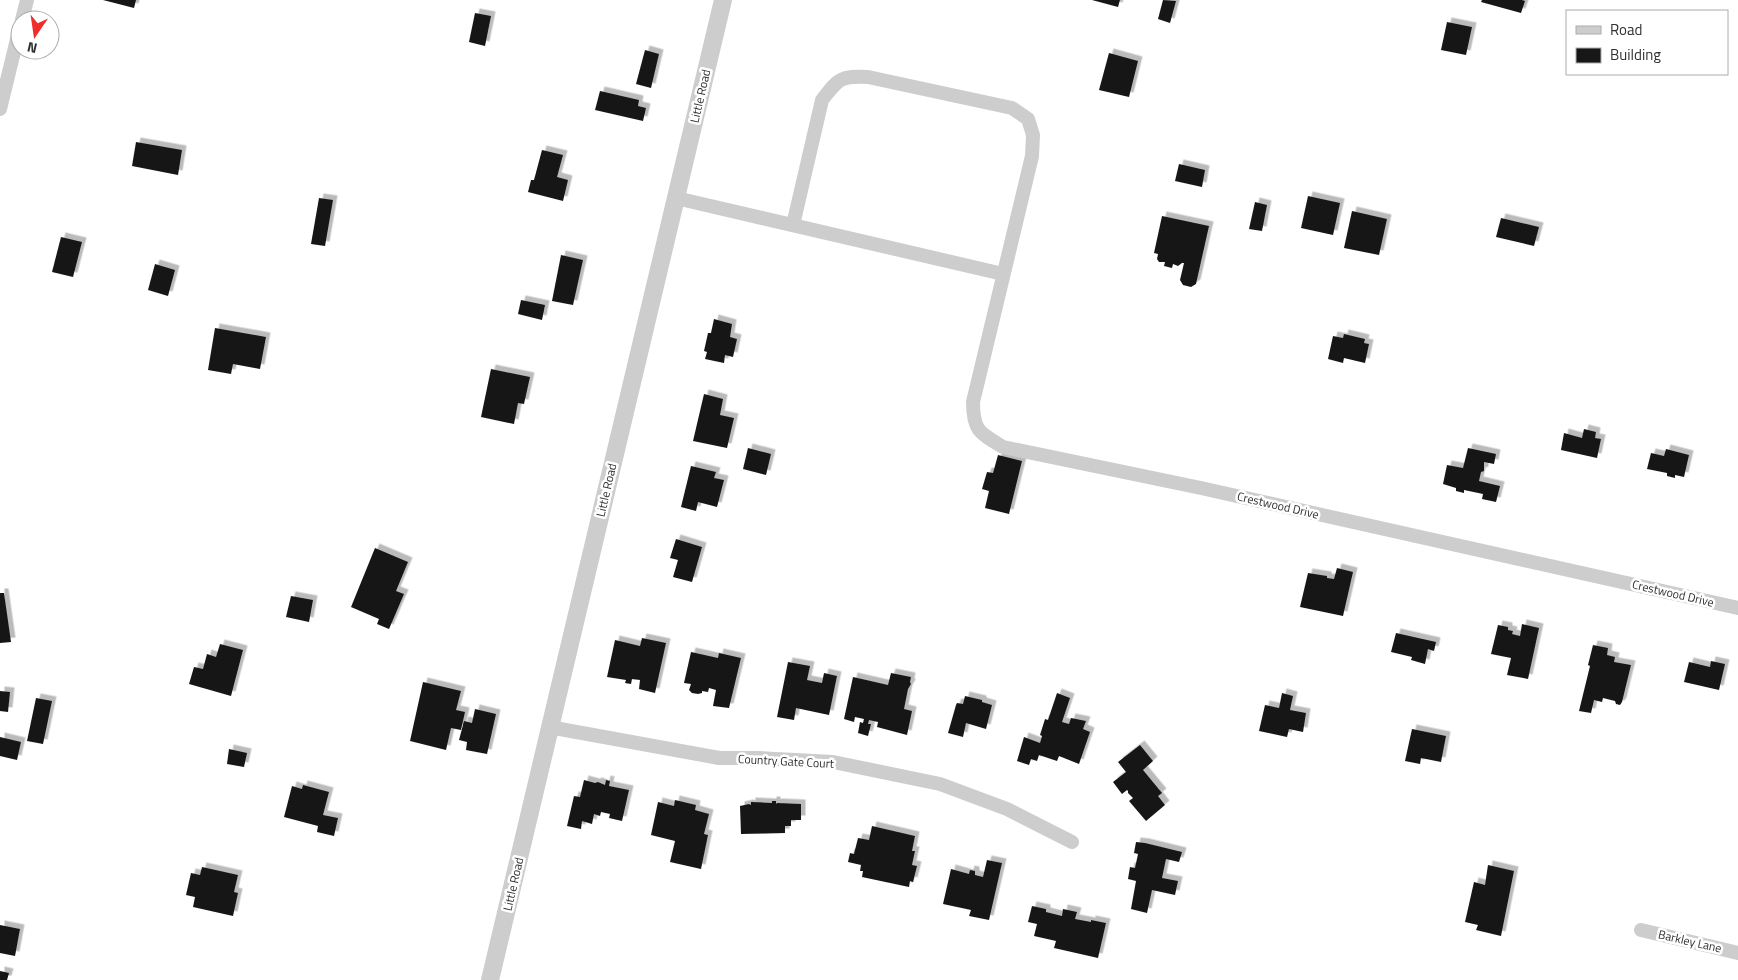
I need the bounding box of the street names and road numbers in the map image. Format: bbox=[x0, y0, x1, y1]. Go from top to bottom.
street label: Little Road bbox=[685, 67, 715, 125]
street label: Little Road bbox=[591, 461, 621, 519]
street label: Crestwood Drive bbox=[1235, 486, 1321, 524]
street label: Crestwood Drive bbox=[1630, 574, 1716, 612]
street label: Country Gate Court bbox=[738, 749, 835, 773]
street label: Little Road bbox=[498, 855, 528, 913]
street label: Barkley Lane bbox=[1656, 924, 1724, 958]

